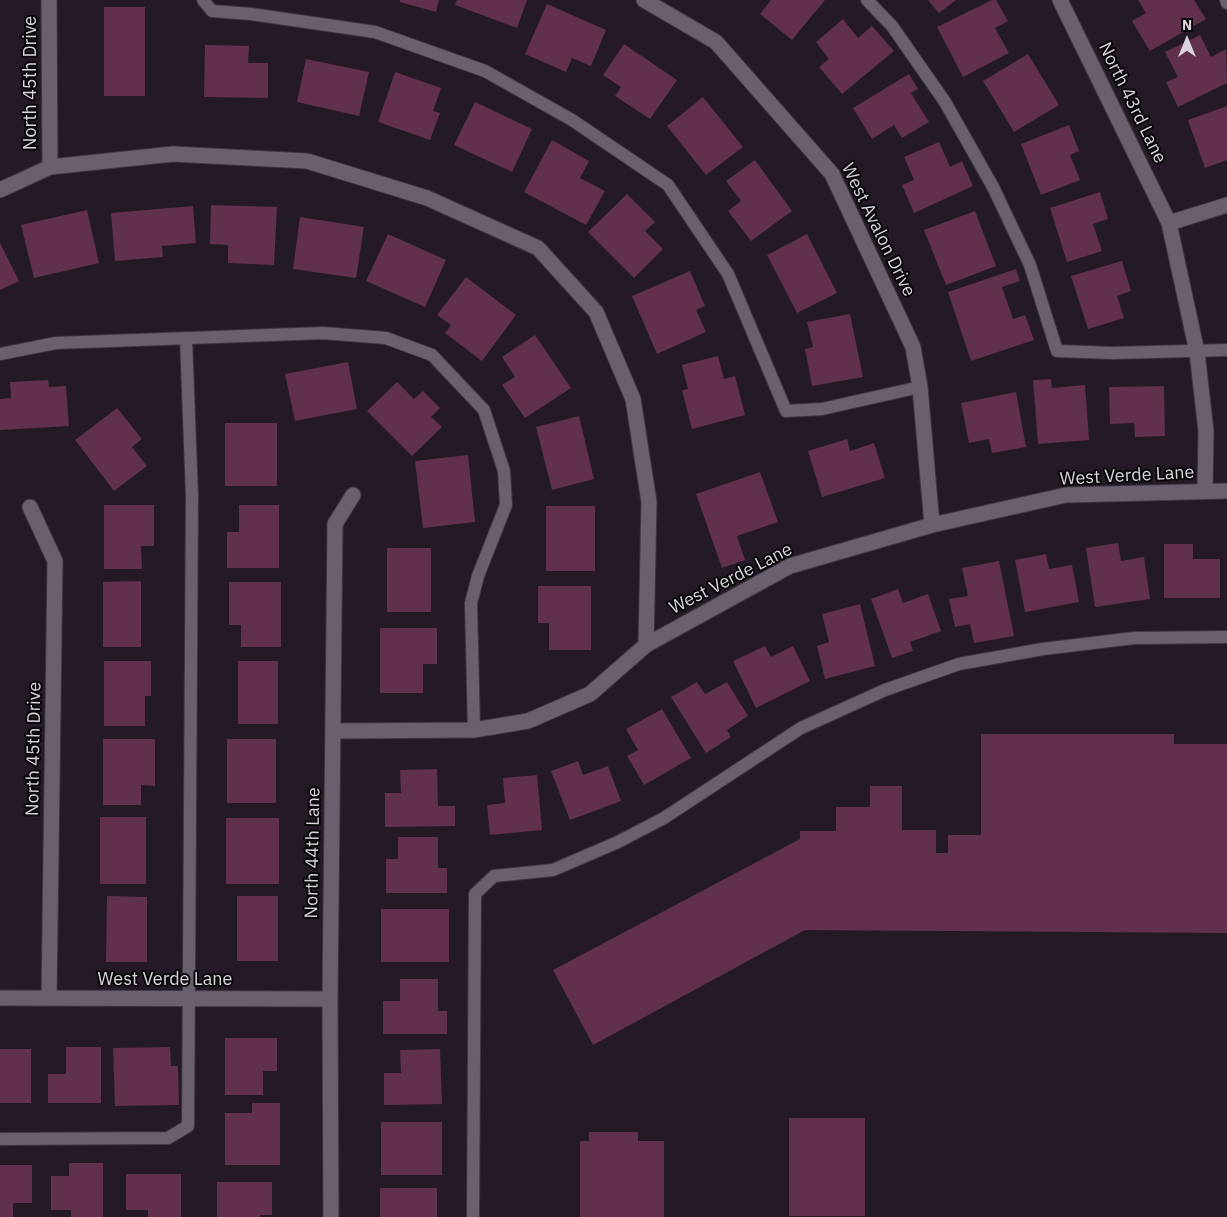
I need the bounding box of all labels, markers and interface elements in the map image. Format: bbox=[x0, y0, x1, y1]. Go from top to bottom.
north arrow bbox=[1162, 15, 1212, 65]
street label: North 45th Drive bbox=[20, 16, 42, 150]
text: N bbox=[1182, 16, 1192, 34]
street label: North 43rd Lane bbox=[1093, 39, 1171, 167]
street label: West Avalon Drive bbox=[836, 160, 920, 300]
street label: West Verde Lane bbox=[1059, 462, 1195, 490]
street label: West Verde Lane bbox=[666, 539, 796, 619]
street label: North 45th Drive bbox=[22, 682, 46, 816]
street label: North 44th Lane bbox=[301, 787, 325, 919]
street label: West Verde Lane bbox=[98, 969, 232, 991]

